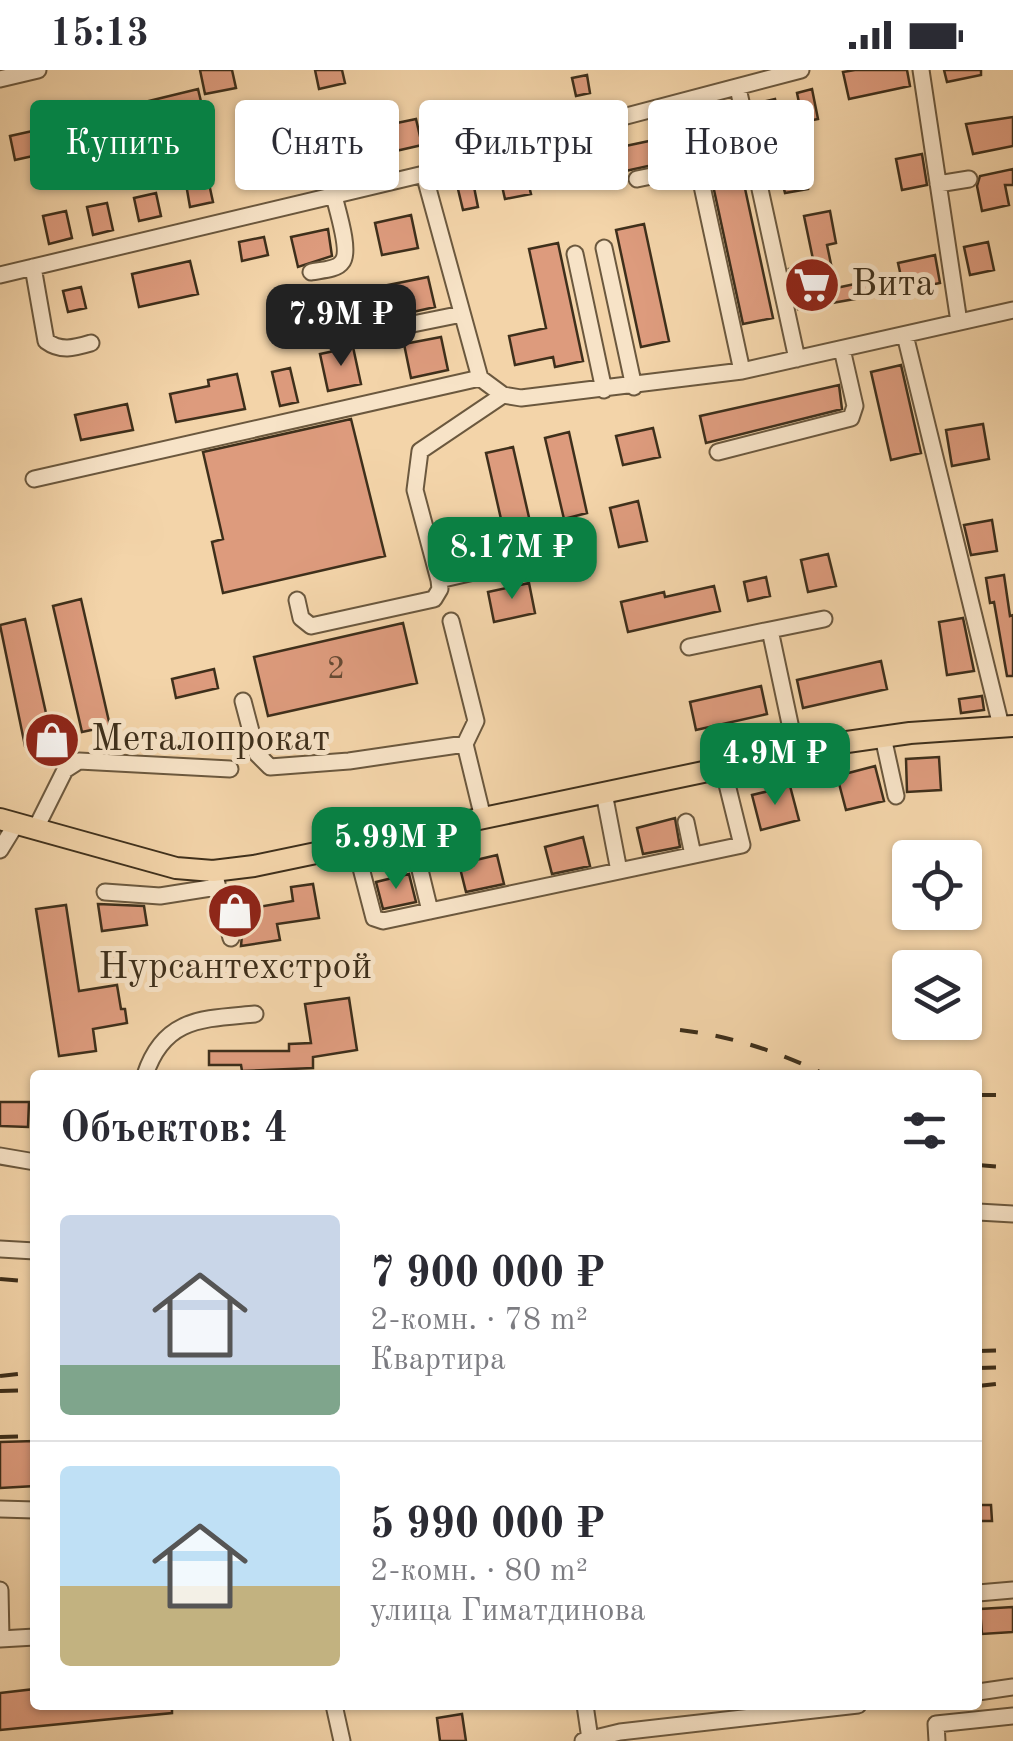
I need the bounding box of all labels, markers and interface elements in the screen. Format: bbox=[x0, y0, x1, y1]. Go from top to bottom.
text: 15:13 bbox=[50, 16, 149, 54]
chip: Купить bbox=[30, 100, 215, 190]
chip: Снять bbox=[235, 100, 399, 190]
chip: Фильтры bbox=[419, 100, 628, 190]
chip: Новое bbox=[648, 100, 814, 190]
supermarket icon: Вита bbox=[782, 255, 842, 315]
place label: Вита bbox=[851, 266, 935, 304]
pin: 7.9M ₽ bbox=[260, 284, 422, 369]
text: 7.9M ₽ bbox=[288, 300, 394, 332]
pin: 8.17M ₽ bbox=[420, 517, 604, 602]
text: 8.17M ₽ bbox=[450, 533, 574, 565]
house number: 2 bbox=[327, 654, 345, 686]
shop icon: Металопрокат bbox=[22, 710, 82, 770]
place label: Металопрокат bbox=[91, 721, 330, 759]
pin: 4.9M ₽ bbox=[694, 723, 856, 808]
text: 4.9M ₽ bbox=[722, 739, 828, 771]
pin: 5.99M ₽ bbox=[304, 807, 488, 892]
text: 5.99M ₽ bbox=[334, 823, 458, 855]
map controls bbox=[892, 840, 982, 1040]
button: locate bbox=[892, 840, 982, 930]
shop icon: Нурсантехстрой bbox=[205, 881, 265, 941]
place label: Нурсантехстрой bbox=[98, 949, 372, 987]
button: layers bbox=[892, 950, 982, 1040]
icon: filters bbox=[897, 1103, 952, 1158]
text: Объектов: 4 bbox=[60, 1109, 288, 1151]
text: 7 900 000 ₽ bbox=[370, 1254, 605, 1296]
icon: home bbox=[140, 1255, 260, 1375]
text: 2-комн. · 78 m² bbox=[370, 1305, 588, 1337]
text: Квартира bbox=[370, 1345, 506, 1377]
text: 5 990 000 ₽ bbox=[370, 1505, 605, 1547]
icon: home bbox=[140, 1506, 260, 1626]
text: 2-комн. · 80 m² bbox=[370, 1556, 588, 1588]
text: улица Гиматдинова bbox=[370, 1596, 646, 1628]

